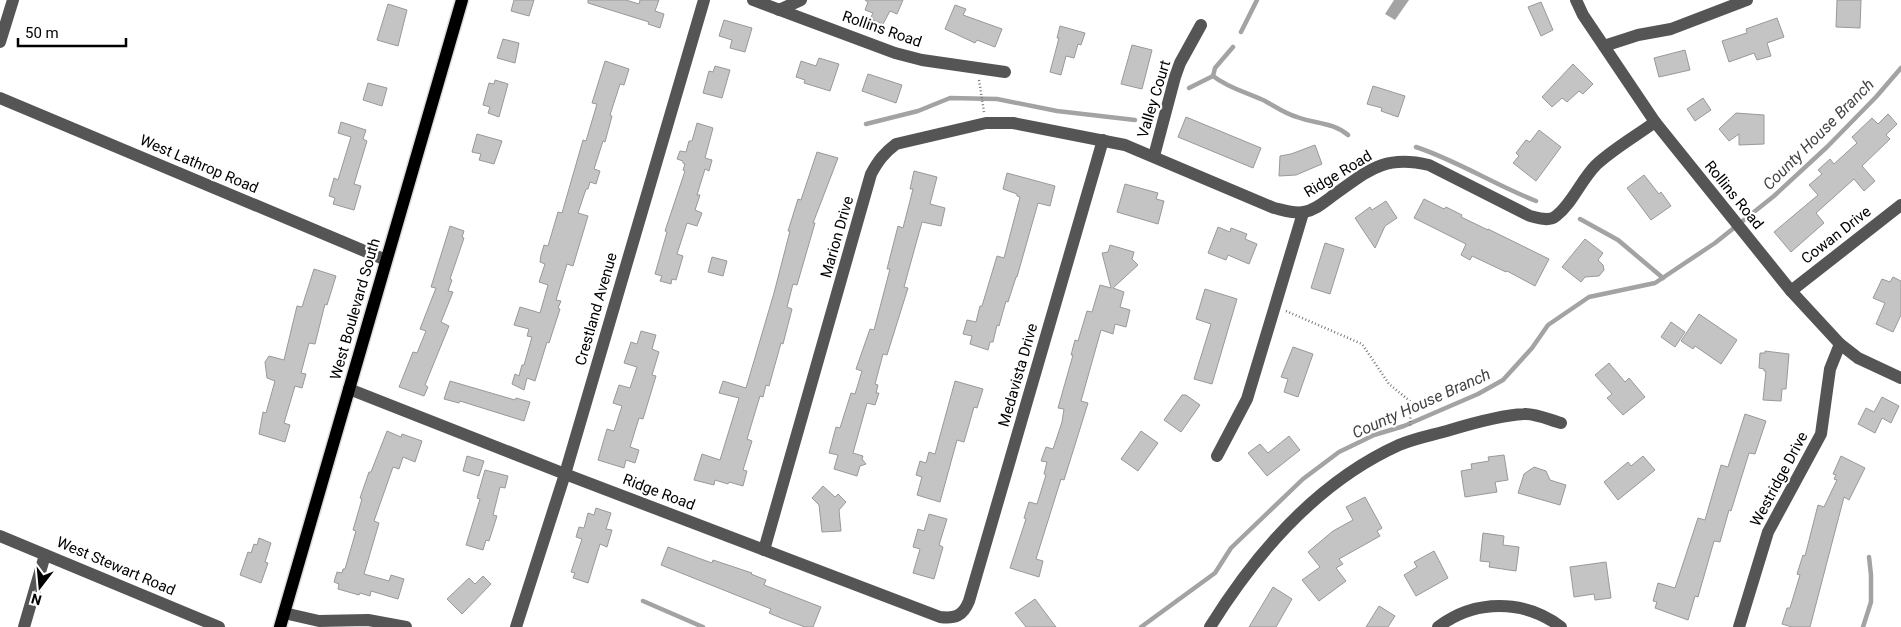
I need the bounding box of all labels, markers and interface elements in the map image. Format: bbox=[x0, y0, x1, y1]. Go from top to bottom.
street label: Rollins Road bbox=[840, 7, 924, 51]
scale bar bbox=[18, 15, 125, 47]
text: 50 m bbox=[25, 24, 59, 42]
street label: Valley Court bbox=[1134, 58, 1174, 140]
water label: County House Branch bbox=[1759, 75, 1878, 194]
street label: West Lathrop Road bbox=[137, 131, 261, 197]
street label: Ridge Road bbox=[1301, 147, 1375, 201]
street label: Rollins Road bbox=[1701, 157, 1767, 233]
street label: Marion Drive bbox=[817, 194, 857, 280]
street label: Cowan Drive bbox=[1798, 202, 1874, 268]
street label: West Boulevard South bbox=[326, 236, 384, 382]
street label: Crestland Avenue bbox=[571, 250, 621, 368]
street label: Medavista Drive bbox=[995, 321, 1041, 429]
water label: County House Branch bbox=[1349, 364, 1493, 443]
street label: Westridge Drive bbox=[1746, 429, 1812, 529]
street label: Ridge Road bbox=[620, 470, 698, 514]
street label: West Stewart Road bbox=[54, 533, 178, 599]
north arrow bbox=[15, 562, 65, 612]
text: N bbox=[29, 590, 43, 609]

